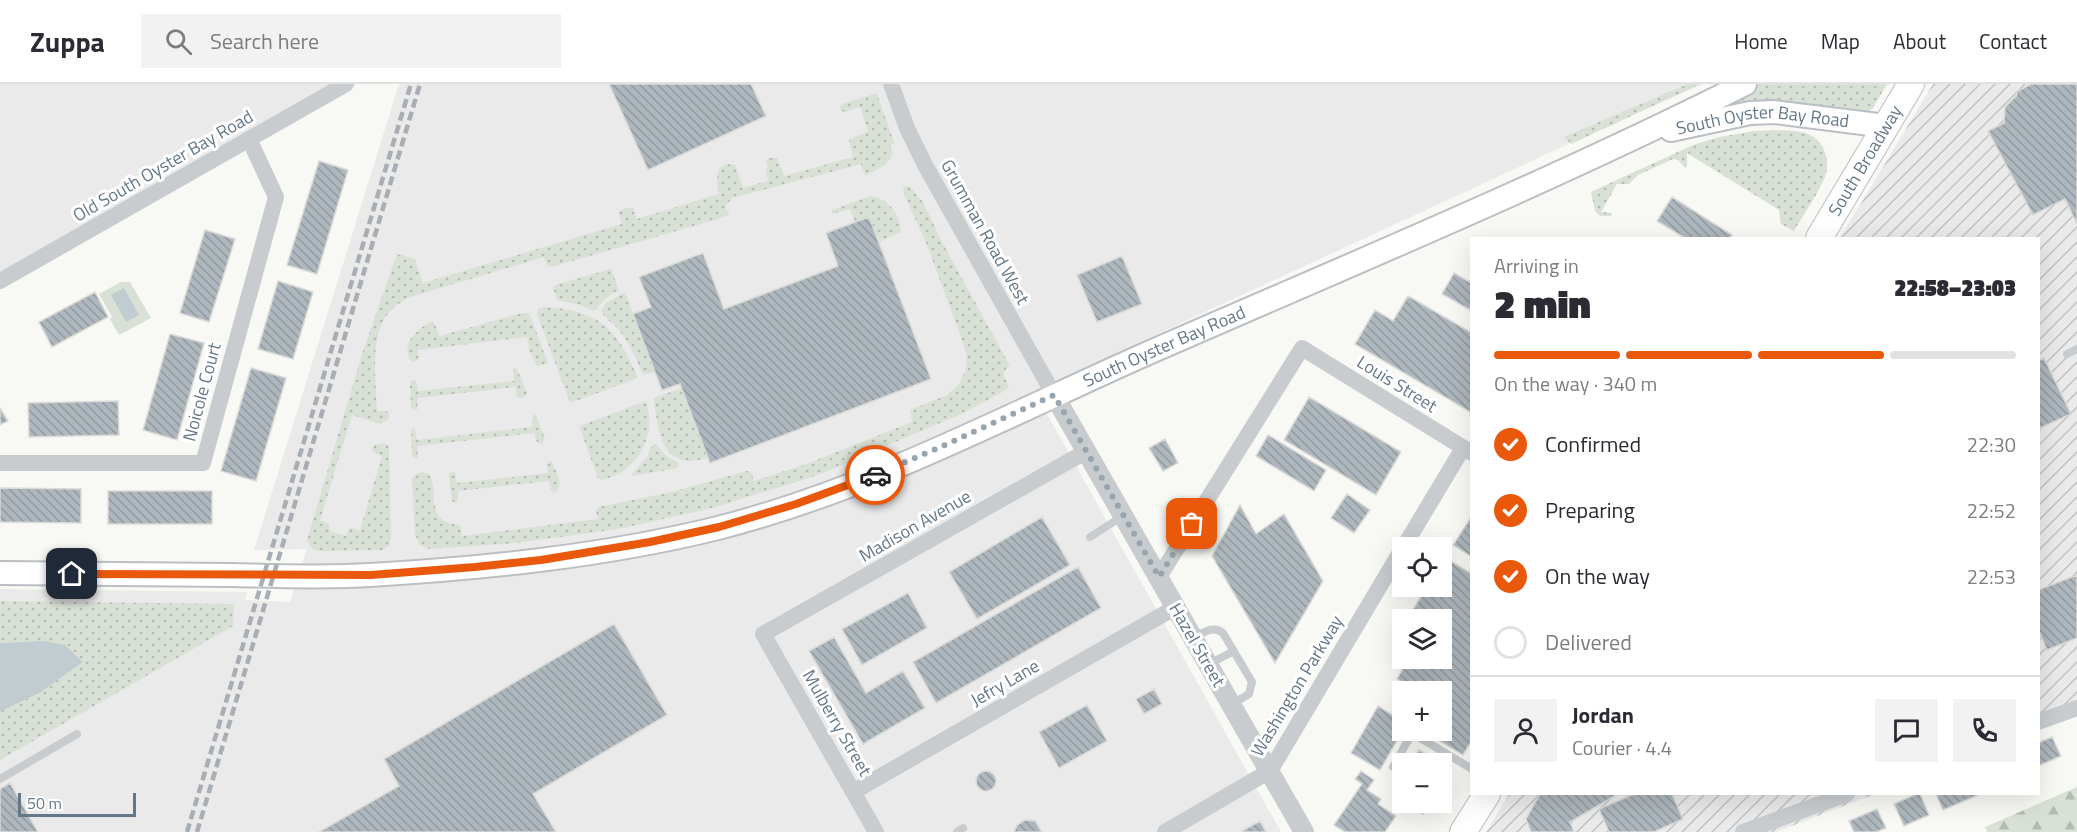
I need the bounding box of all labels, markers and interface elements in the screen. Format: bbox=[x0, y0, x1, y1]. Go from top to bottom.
search box bbox=[141, 14, 561, 68]
text: Zuppa bbox=[30, 20, 105, 63]
text: Search here bbox=[210, 24, 319, 58]
icon: search bbox=[162, 25, 195, 58]
text: Home bbox=[1734, 25, 1788, 57]
text: Map bbox=[1821, 25, 1860, 57]
text: About bbox=[1893, 25, 1946, 57]
text: Contact bbox=[1979, 25, 2047, 57]
street label: South Oyster Bay Road bbox=[1673, 98, 1851, 142]
street label: South Broadway bbox=[1821, 100, 1909, 221]
street label: Old South Oyster Bay Road bbox=[68, 103, 258, 228]
street label: Grumman Road West bbox=[934, 154, 1037, 310]
text: Arriving in bbox=[1494, 250, 1579, 281]
text: 22:58–23:03 bbox=[1894, 271, 2016, 305]
text: 2 min bbox=[1494, 274, 1591, 333]
street label: South Oyster Bay Road bbox=[1078, 298, 1249, 394]
street label: Noicole Court bbox=[175, 339, 228, 444]
street label: Louis Street bbox=[1352, 348, 1443, 419]
text: On the way · 340 m bbox=[1494, 368, 1657, 399]
text: Confirmed bbox=[1545, 427, 1641, 461]
icon: check bbox=[1494, 428, 1527, 461]
text: 22:30 bbox=[1967, 429, 2016, 460]
courier bbox=[845, 445, 905, 505]
icon: car bbox=[859, 459, 892, 492]
street label: Madison Avenue bbox=[854, 483, 976, 569]
text: Preparing bbox=[1545, 493, 1635, 527]
icon: check bbox=[1494, 494, 1527, 527]
text: 22:52 bbox=[1967, 495, 2016, 526]
pin bbox=[1166, 498, 1217, 549]
icon: bag bbox=[1175, 507, 1208, 540]
map controls bbox=[1392, 537, 1452, 813]
button: locate bbox=[1392, 537, 1452, 597]
pin bbox=[46, 548, 97, 599]
icon: home bbox=[55, 557, 88, 590]
text: On the way bbox=[1545, 559, 1650, 593]
icon: check bbox=[1494, 560, 1527, 593]
text: 22:53 bbox=[1967, 561, 2016, 592]
street label: Hazel Street bbox=[1163, 598, 1233, 692]
button: layers bbox=[1392, 609, 1452, 669]
street label: Washington Parkway bbox=[1244, 610, 1350, 762]
text: Delivered bbox=[1545, 625, 1632, 659]
street label: Jefry Lane bbox=[965, 652, 1044, 713]
street label: Mulberry Street bbox=[796, 665, 879, 782]
button: + bbox=[1392, 681, 1452, 741]
text: Jordan bbox=[1572, 698, 1634, 732]
button: person bbox=[1494, 699, 1557, 762]
button: chat bbox=[1875, 699, 1938, 762]
button: phone bbox=[1953, 699, 2016, 762]
text: Courier · 4.4 bbox=[1572, 732, 1672, 763]
button: − bbox=[1392, 753, 1452, 813]
scale bar bbox=[18, 790, 136, 818]
text: 50 m bbox=[27, 791, 62, 815]

